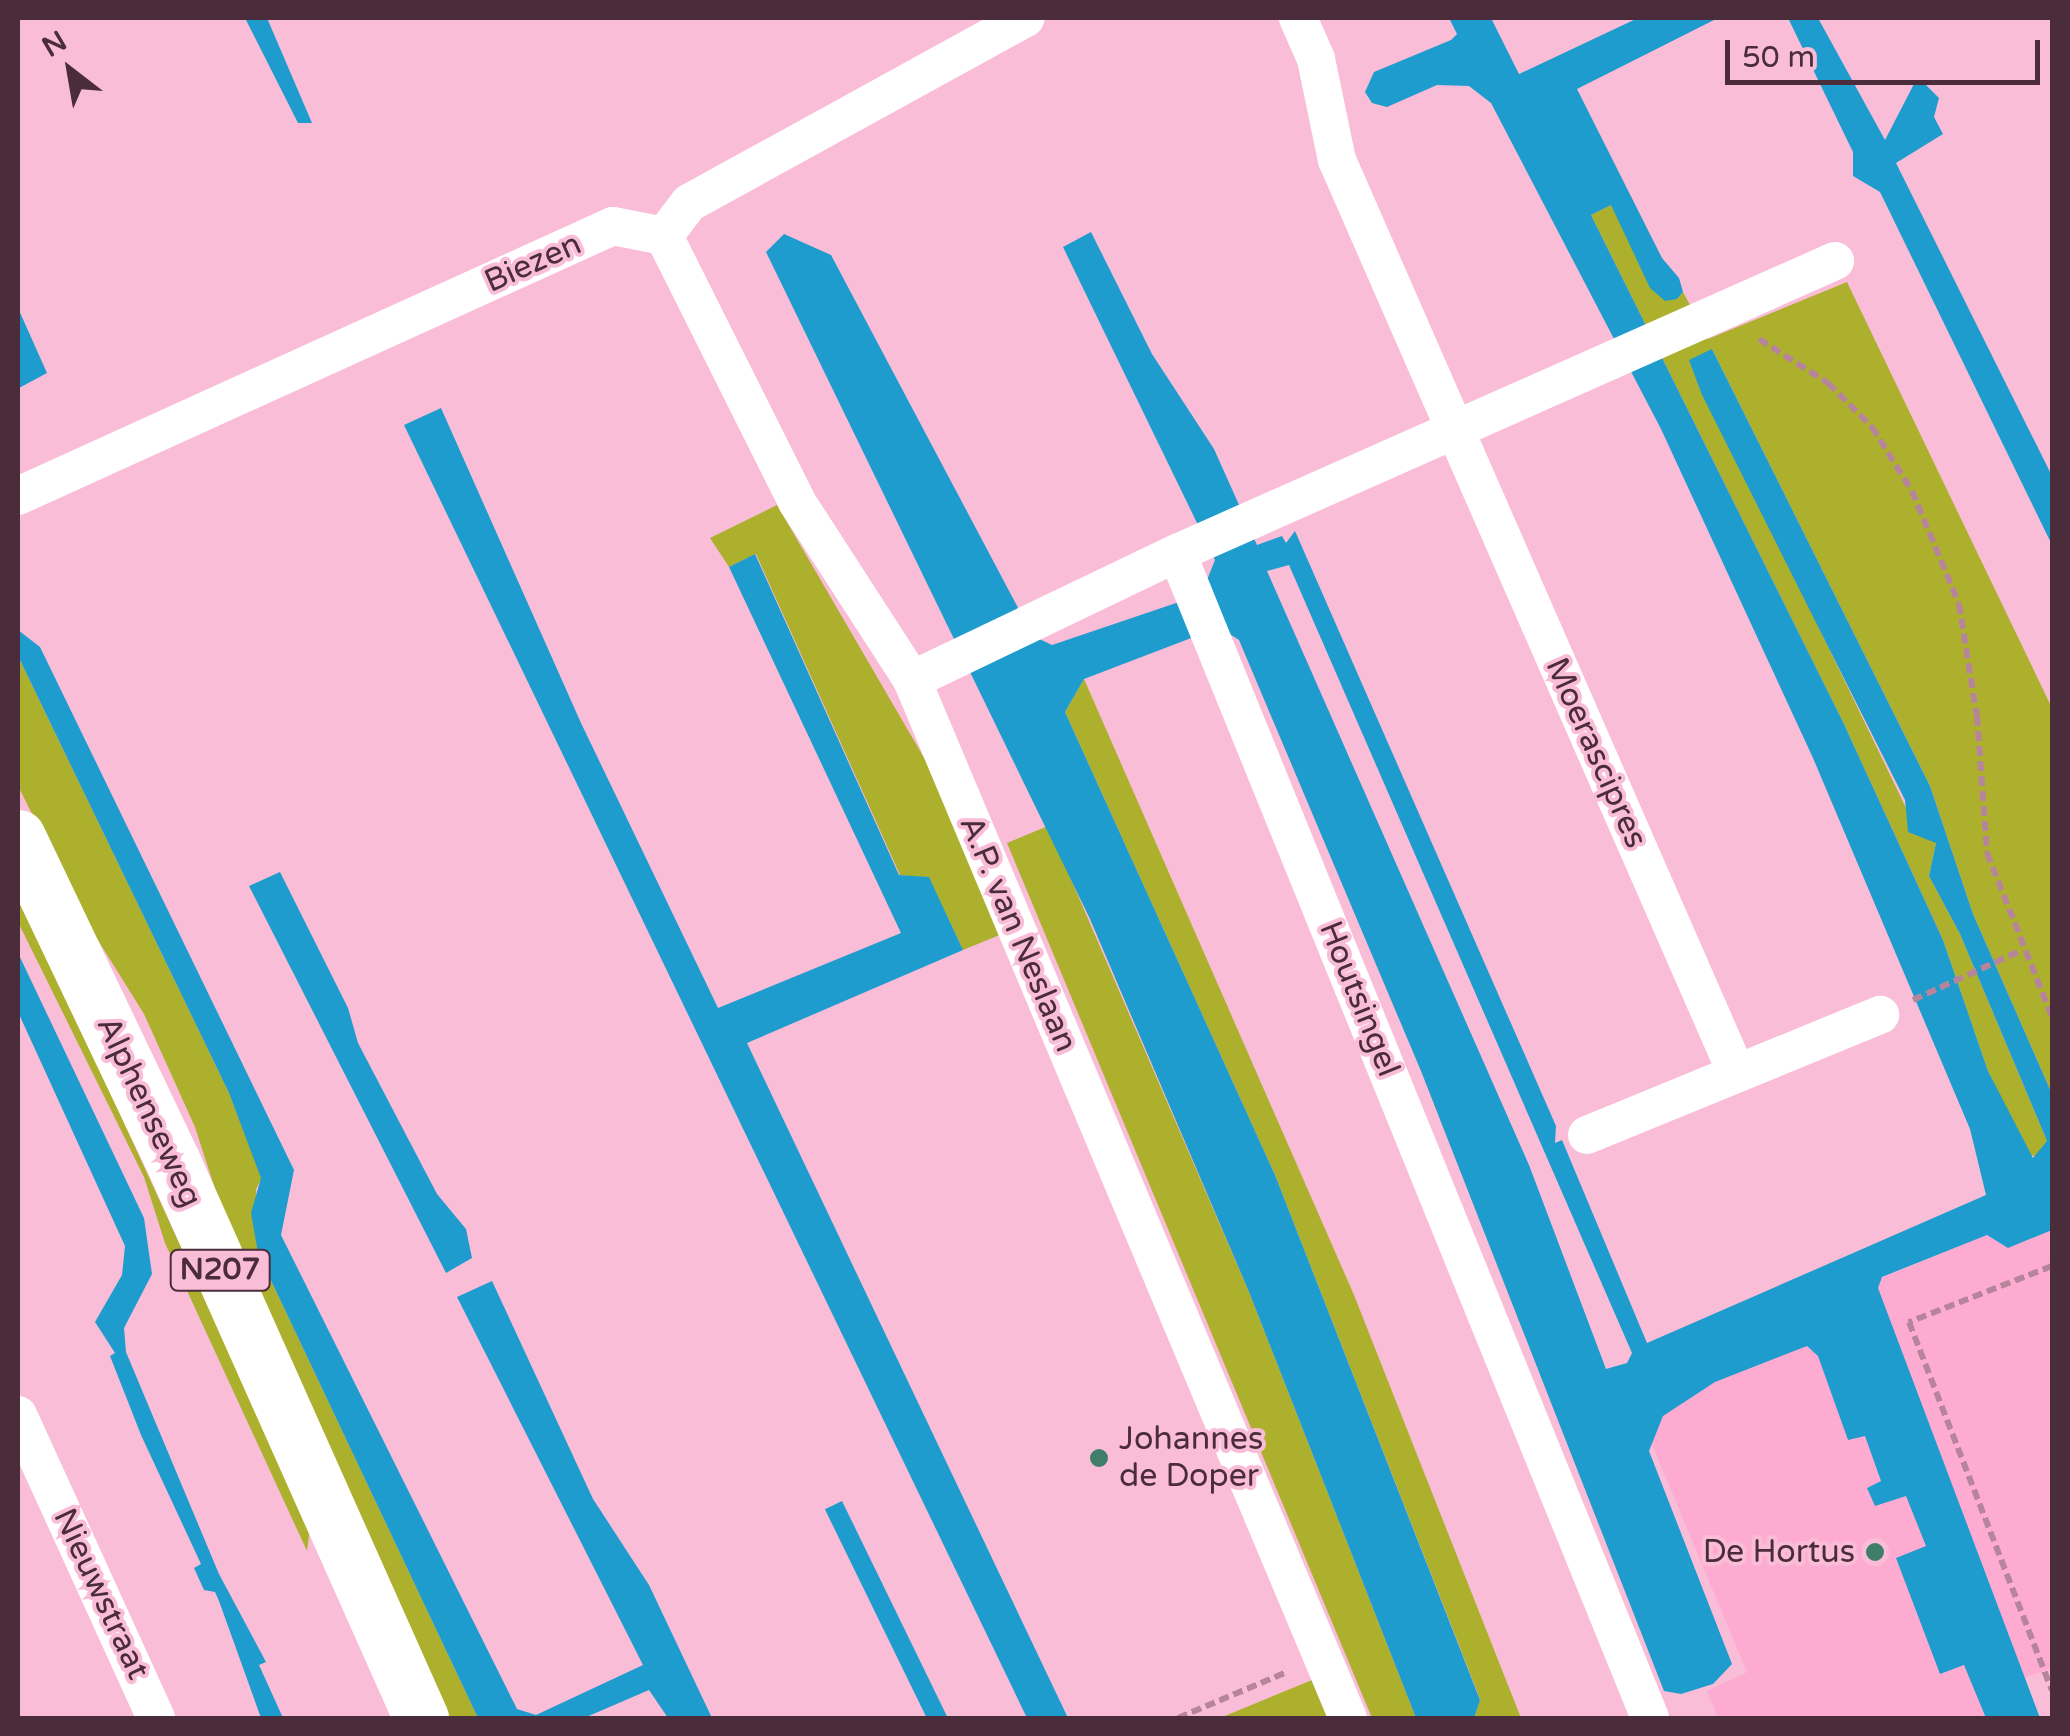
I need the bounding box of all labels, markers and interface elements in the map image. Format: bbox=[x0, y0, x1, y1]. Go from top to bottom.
north arrow bbox=[20, 20, 120, 120]
scale bar bbox=[1730, 20, 2045, 82]
text: N bbox=[36, 24, 73, 65]
text: 50 m bbox=[1742, 39, 1815, 76]
street label: Biezen bbox=[479, 225, 587, 301]
street label: Moerascipres bbox=[1537, 652, 1655, 854]
street label: A.P. van Neslaan bbox=[951, 810, 1085, 1058]
street label: Houtsingel bbox=[1310, 916, 1408, 1082]
street label: Alphenseweg bbox=[88, 1011, 210, 1213]
road number: N207 bbox=[168, 1245, 272, 1295]
place label: Johannes de Doper bbox=[1119, 1421, 1263, 1496]
marker: Johannes de Doper bbox=[1088, 1447, 1110, 1469]
street label: Nieuwstraat bbox=[45, 1503, 157, 1685]
place label: De Hortus bbox=[1703, 1533, 1855, 1571]
marker: De Hortus bbox=[1864, 1541, 1886, 1563]

